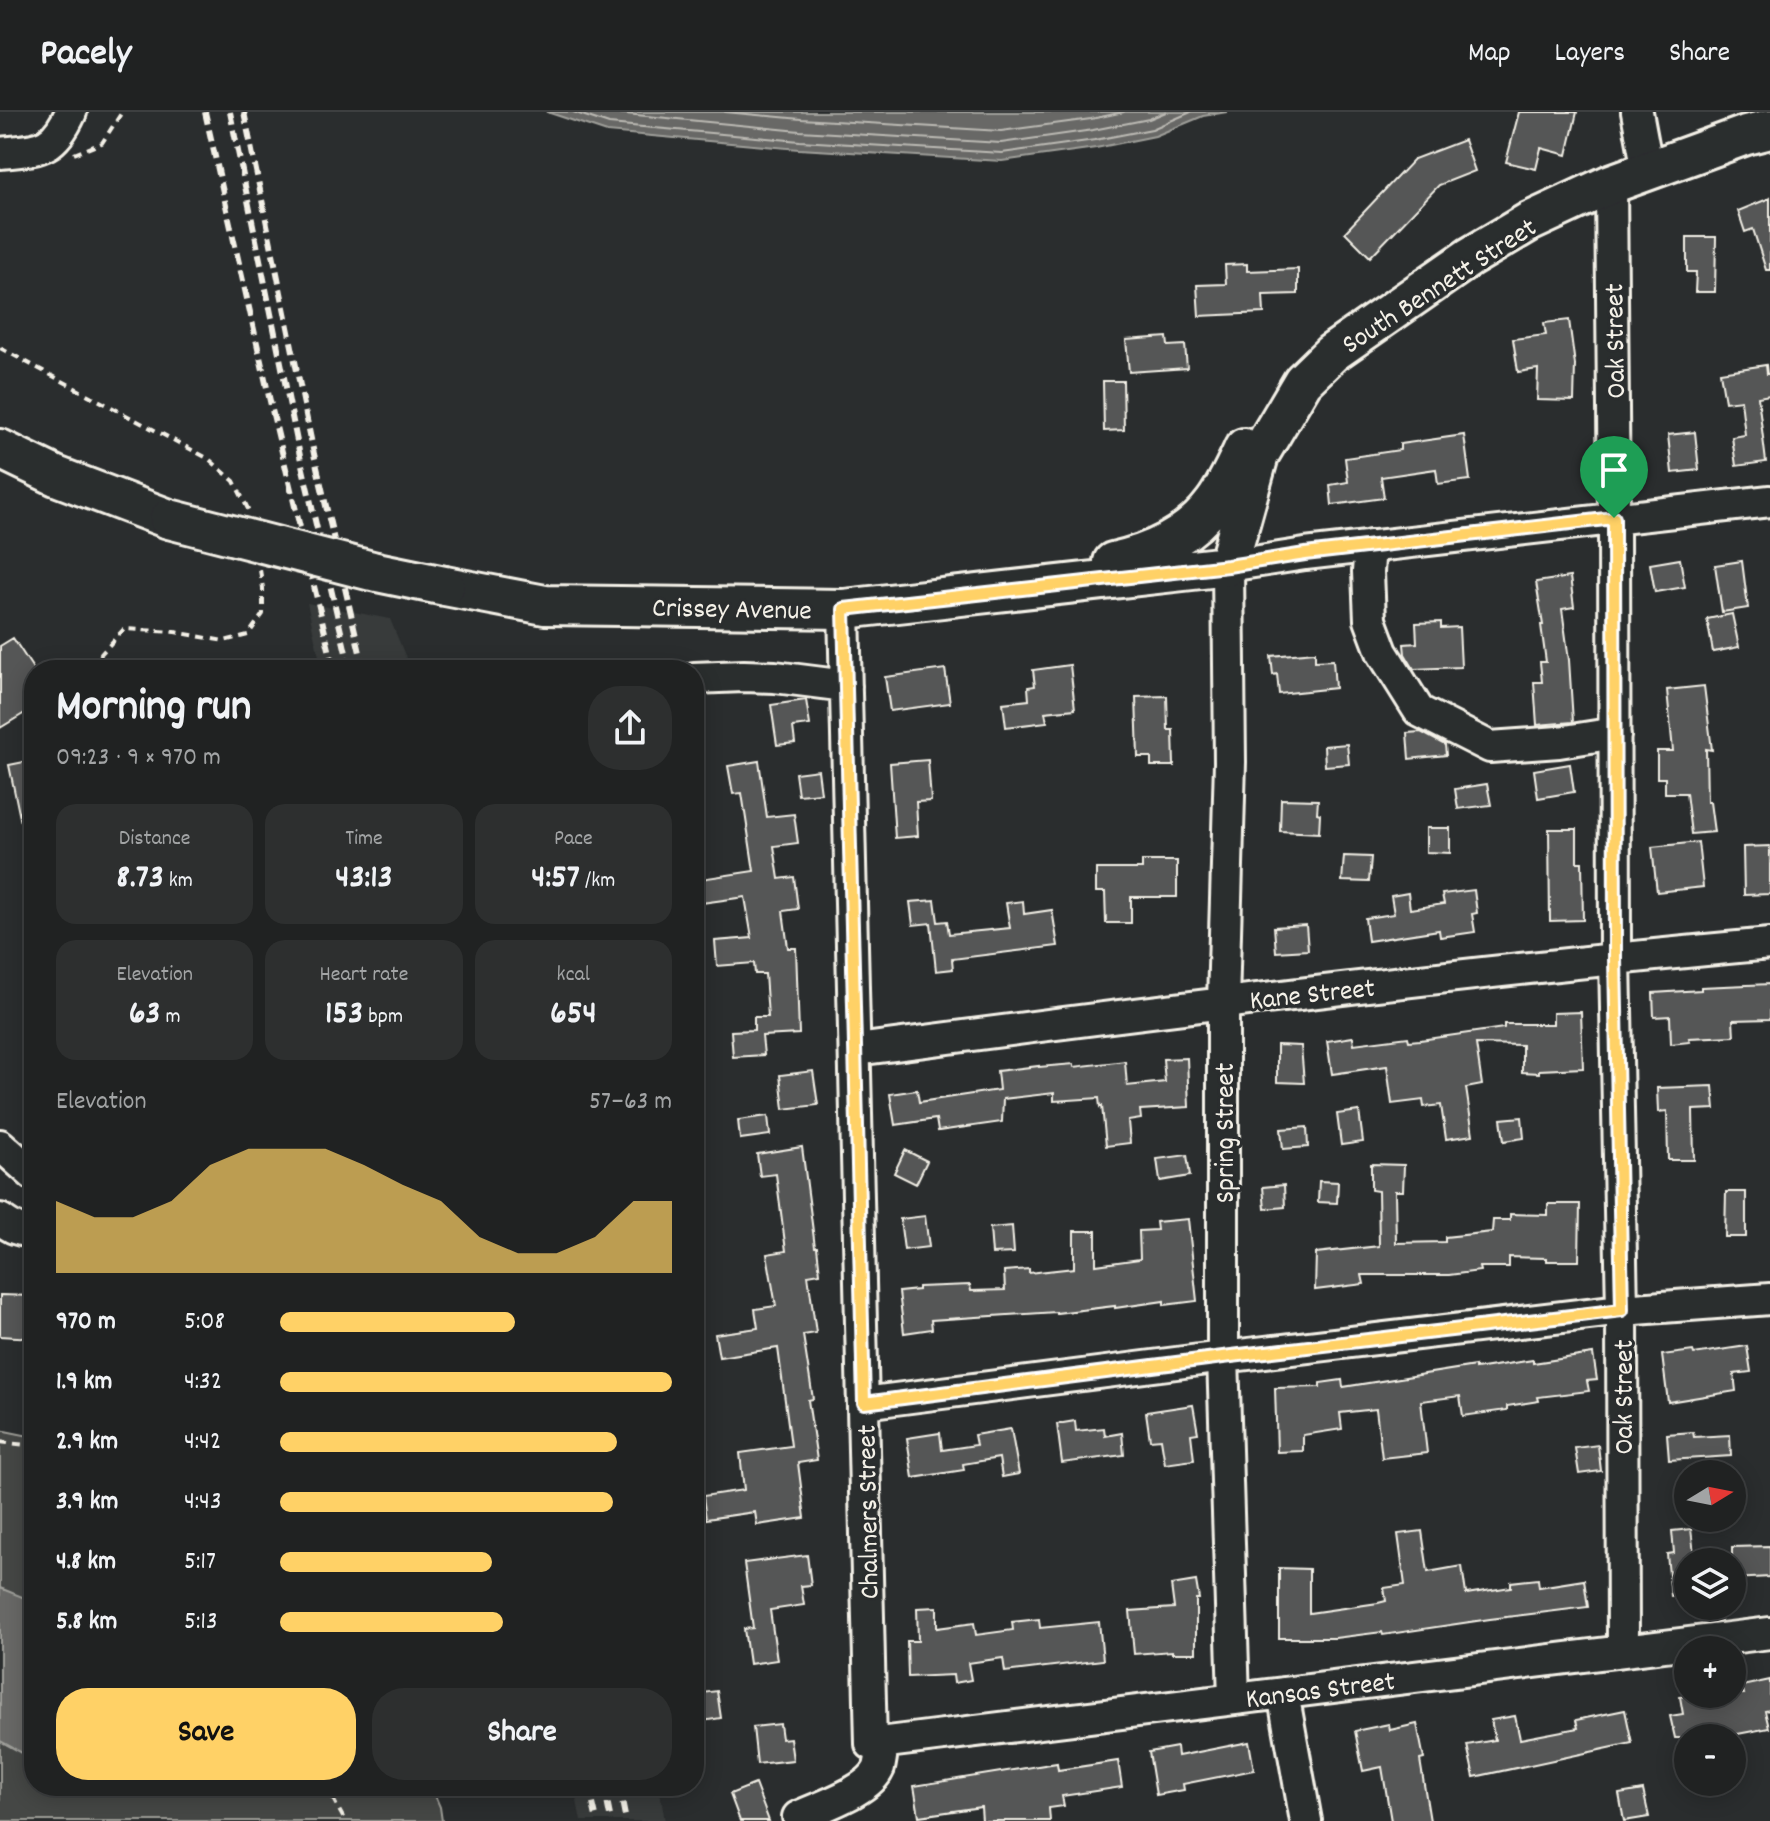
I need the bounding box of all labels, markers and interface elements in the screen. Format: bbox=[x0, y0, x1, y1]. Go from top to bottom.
text: Pacely bbox=[40, 28, 132, 83]
text: Map bbox=[1468, 35, 1511, 75]
text: Layers bbox=[1555, 35, 1625, 75]
text: Share bbox=[1669, 35, 1730, 75]
street label: South Bennett Street bbox=[1335, 210, 1546, 366]
street label: Oak Street bbox=[1597, 283, 1639, 399]
pin bbox=[1580, 436, 1648, 518]
icon: arrive bbox=[1592, 448, 1636, 492]
street label: Crissey Avenue bbox=[652, 591, 812, 633]
text: Morning run bbox=[56, 678, 251, 741]
button: share bbox=[588, 686, 672, 770]
text: 09:23 · 9 × 970 m bbox=[56, 740, 221, 777]
text: Distance bbox=[119, 824, 191, 855]
text: Time bbox=[345, 824, 383, 855]
text: Pace bbox=[554, 824, 593, 855]
text: 8.73 bbox=[116, 855, 164, 904]
text: 43:13 bbox=[335, 855, 393, 904]
text: 4:57 bbox=[531, 855, 580, 904]
text: km bbox=[164, 866, 193, 897]
text: /km bbox=[580, 866, 615, 897]
text: Elevation bbox=[116, 960, 193, 991]
text: Heart rate bbox=[320, 960, 408, 991]
text: kcal bbox=[557, 960, 590, 991]
street label: Kane Street bbox=[1248, 971, 1377, 1023]
text: 63 bbox=[129, 991, 160, 1040]
text: 153 bbox=[325, 991, 363, 1040]
text: 654 bbox=[550, 991, 597, 1040]
text: m bbox=[160, 1002, 181, 1033]
text: bpm bbox=[363, 1002, 403, 1033]
street label: Spring Street bbox=[1208, 1063, 1248, 1203]
text: Elevation bbox=[56, 1084, 146, 1121]
text: 57–63 m bbox=[589, 1084, 672, 1121]
text: 970 m bbox=[56, 1304, 116, 1341]
text: 5:08 bbox=[184, 1304, 225, 1341]
street label: Oak Street bbox=[1607, 1339, 1647, 1455]
text: 1.9 km bbox=[56, 1364, 112, 1401]
text: 4:32 bbox=[184, 1364, 222, 1401]
text: 2.9 km bbox=[56, 1424, 118, 1461]
text: 4:42 bbox=[184, 1424, 221, 1461]
street label: Chalmers Street bbox=[849, 1424, 893, 1600]
north arrow bbox=[1674, 1460, 1746, 1532]
map controls bbox=[1674, 1460, 1746, 1796]
text: 3.9 km bbox=[56, 1484, 118, 1521]
text: 4:43 bbox=[184, 1484, 221, 1521]
text: 4.8 km bbox=[56, 1544, 116, 1581]
text: 5:17 bbox=[184, 1544, 216, 1581]
button: layers bbox=[1674, 1548, 1746, 1620]
text: 5.8 km bbox=[56, 1604, 117, 1641]
text: 5:13 bbox=[184, 1604, 218, 1641]
button: + bbox=[1674, 1636, 1746, 1708]
street label: Kansas Street bbox=[1244, 1664, 1398, 1722]
button: Save bbox=[56, 1688, 356, 1780]
button: Share bbox=[372, 1688, 672, 1780]
button: − bbox=[1674, 1724, 1746, 1796]

